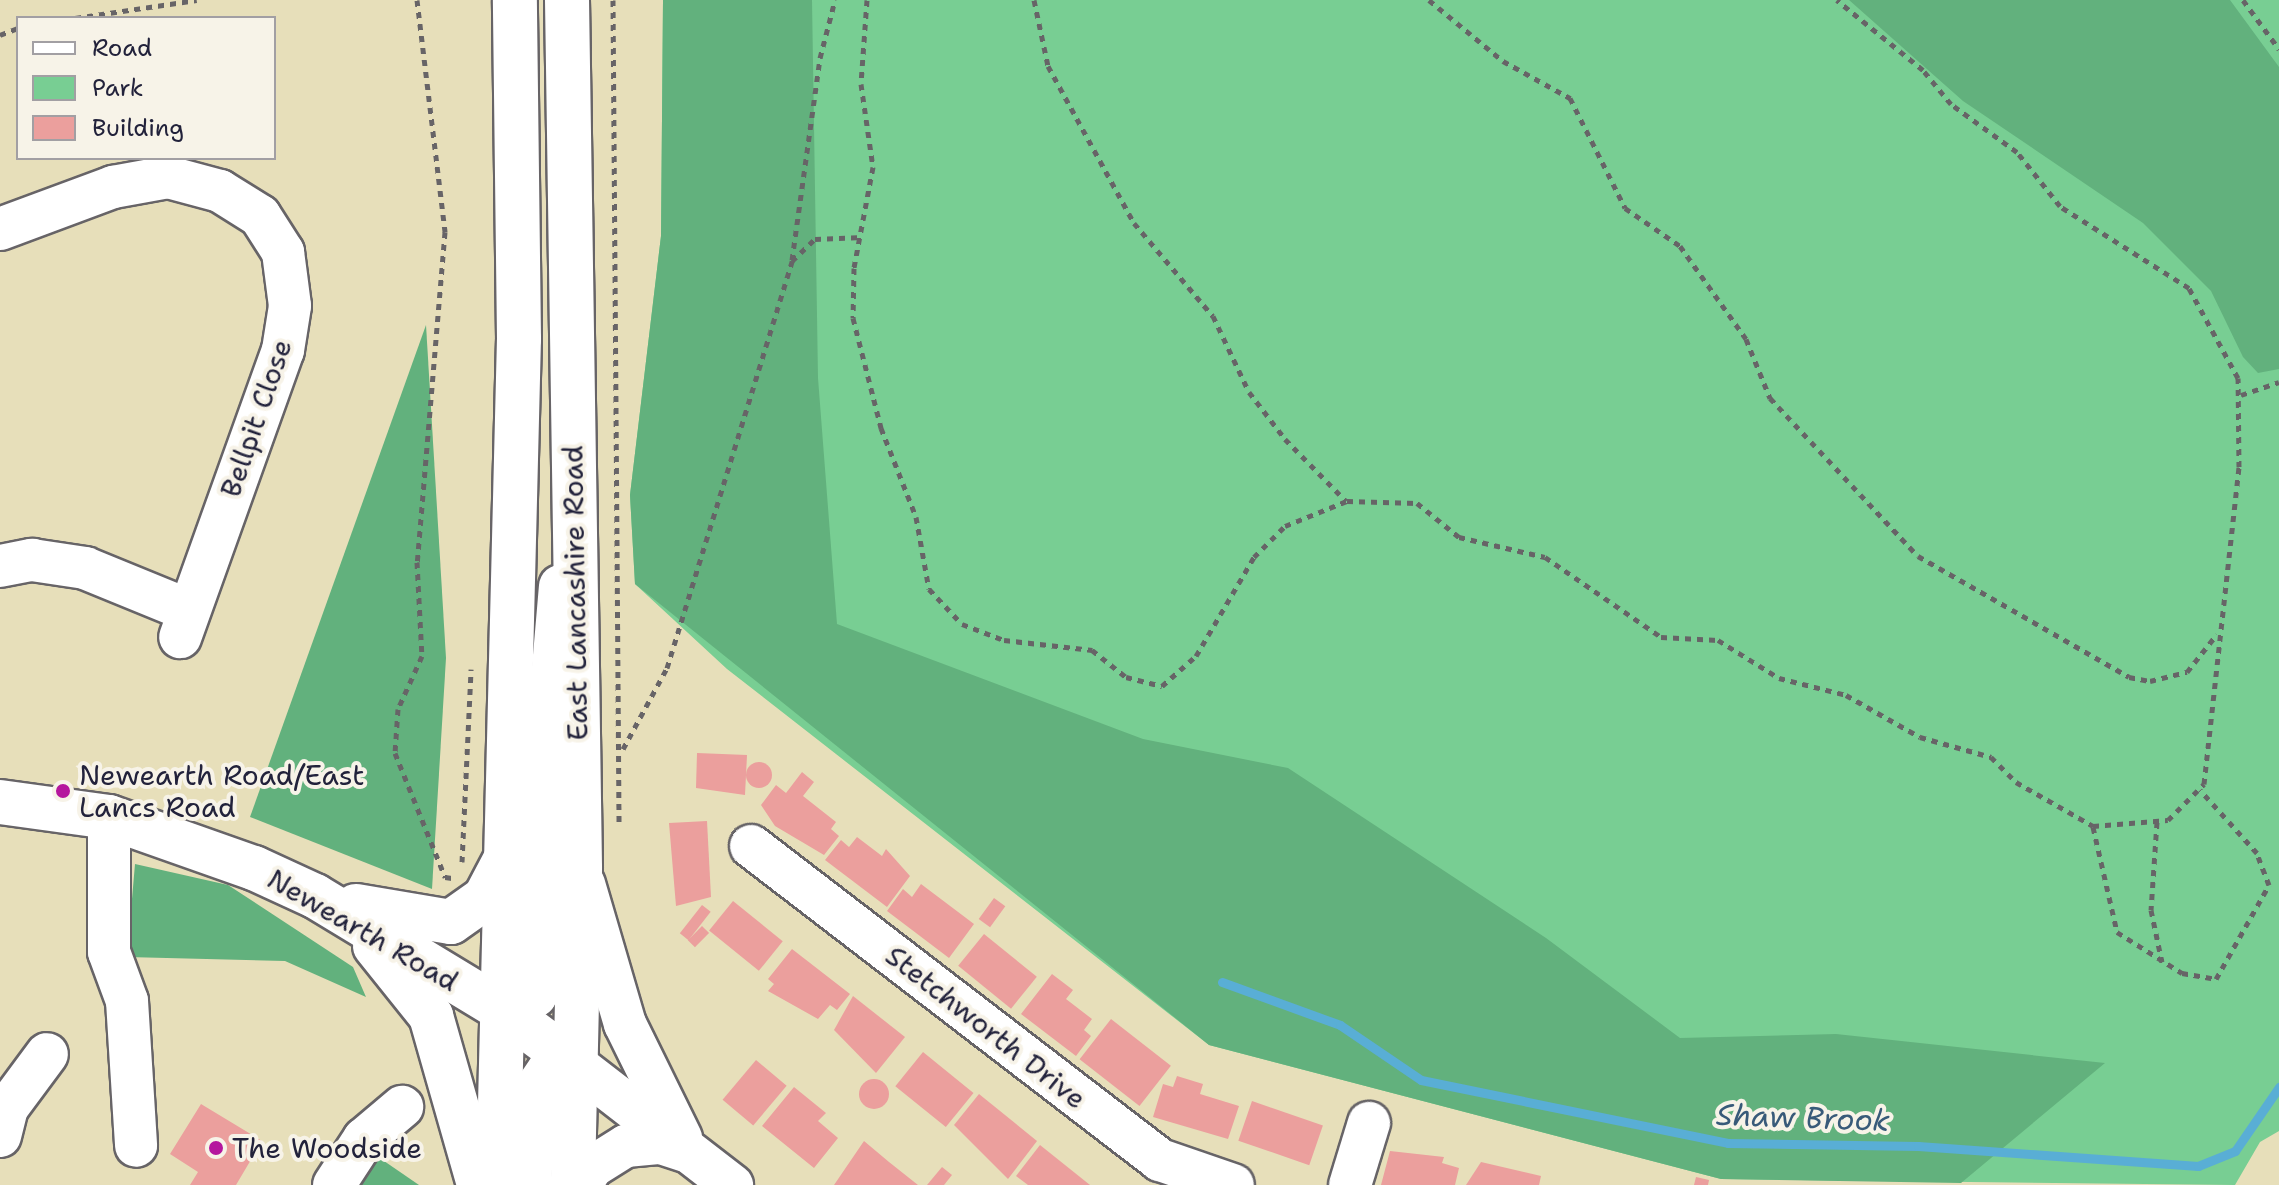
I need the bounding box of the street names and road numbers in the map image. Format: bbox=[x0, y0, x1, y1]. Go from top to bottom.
street label: Bellpit Close bbox=[213, 335, 299, 501]
street label: East Lancashire Road bbox=[556, 445, 594, 741]
street label: Newearth Road bbox=[262, 862, 464, 998]
street label: Stetchworth Drive bbox=[879, 938, 1093, 1116]

